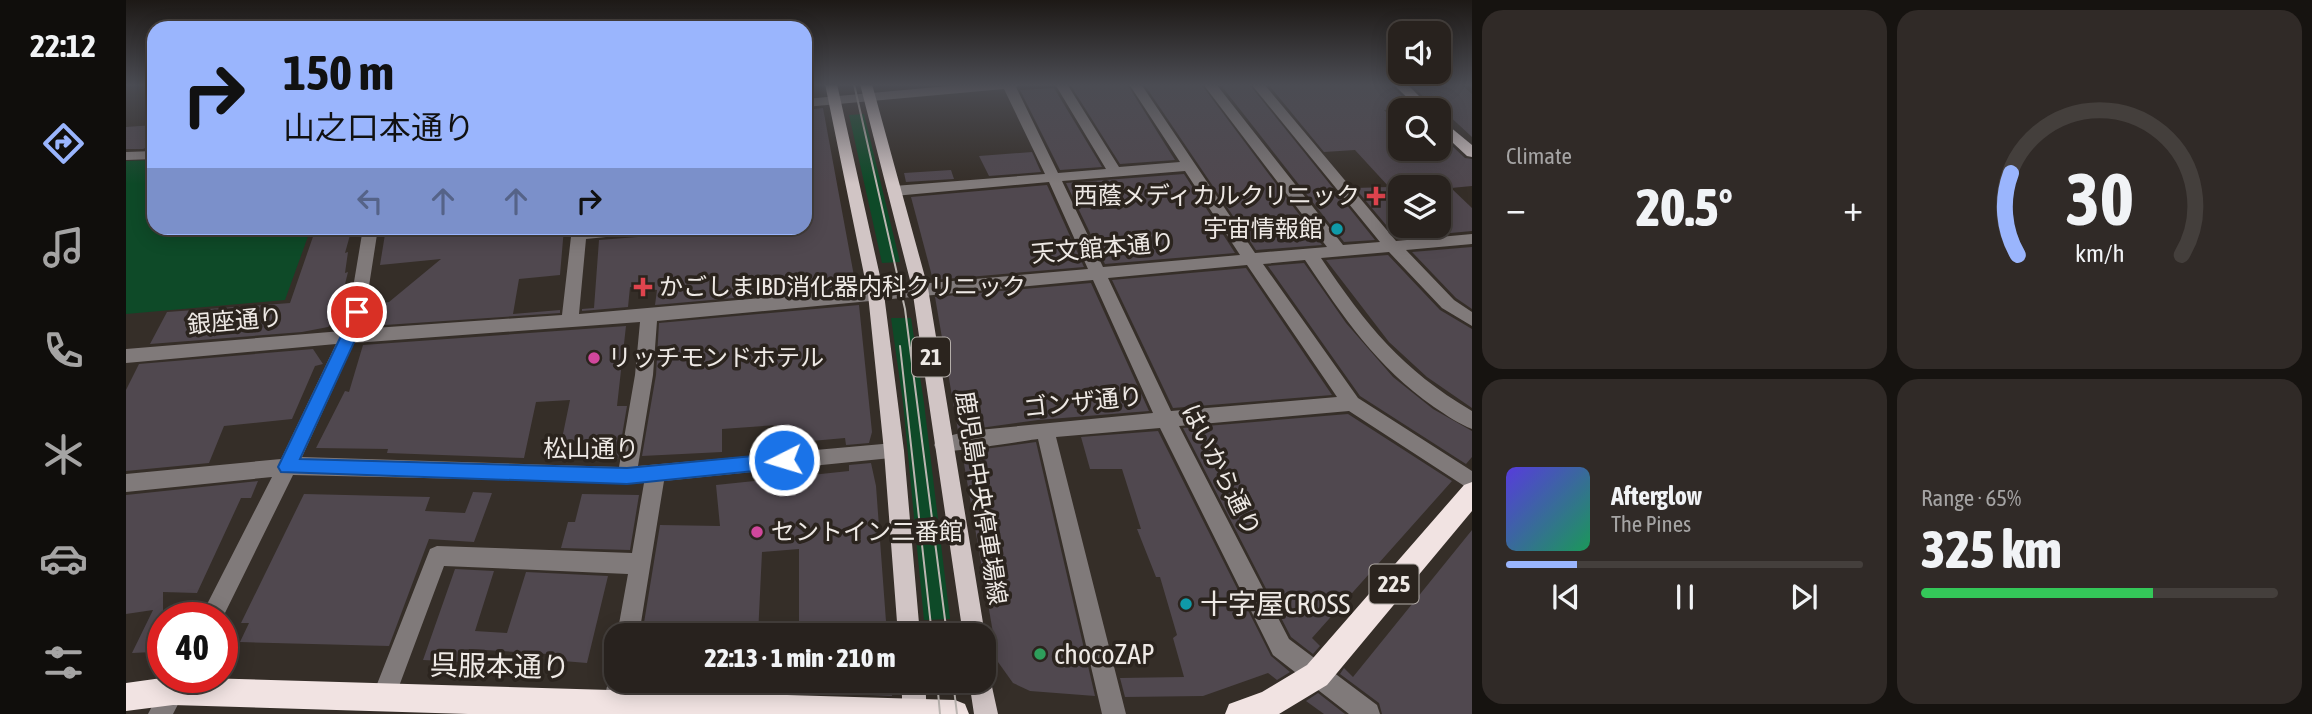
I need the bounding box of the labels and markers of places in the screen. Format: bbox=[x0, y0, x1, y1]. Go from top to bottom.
place label: 西蔭メディカルクリニック bbox=[1074, 182, 1360, 209]
marker: 西蔭メディカルクリニック bbox=[1366, 186, 1386, 206]
place label: 宇宙情報館 bbox=[1203, 215, 1323, 242]
marker: 宇宙情報館 bbox=[1329, 221, 1345, 237]
place label: かごしまIBD消化器内科クリニック bbox=[659, 273, 1026, 300]
marker: かごしまIBD消化器内科クリニック bbox=[633, 277, 653, 297]
pin bbox=[327, 282, 387, 342]
place label: リッチモンドホテル bbox=[608, 344, 824, 371]
marker: リッチモンドホテル bbox=[586, 350, 602, 366]
place label: セントイン二番館 bbox=[771, 518, 963, 545]
marker: セントイン二番館 bbox=[749, 524, 765, 540]
place label: 十字屋CROSS bbox=[1200, 588, 1350, 620]
marker: 十字屋CROSS bbox=[1178, 596, 1194, 612]
place label: chocoZAP bbox=[1054, 638, 1155, 670]
marker: chocoZAP bbox=[1032, 646, 1048, 662]

